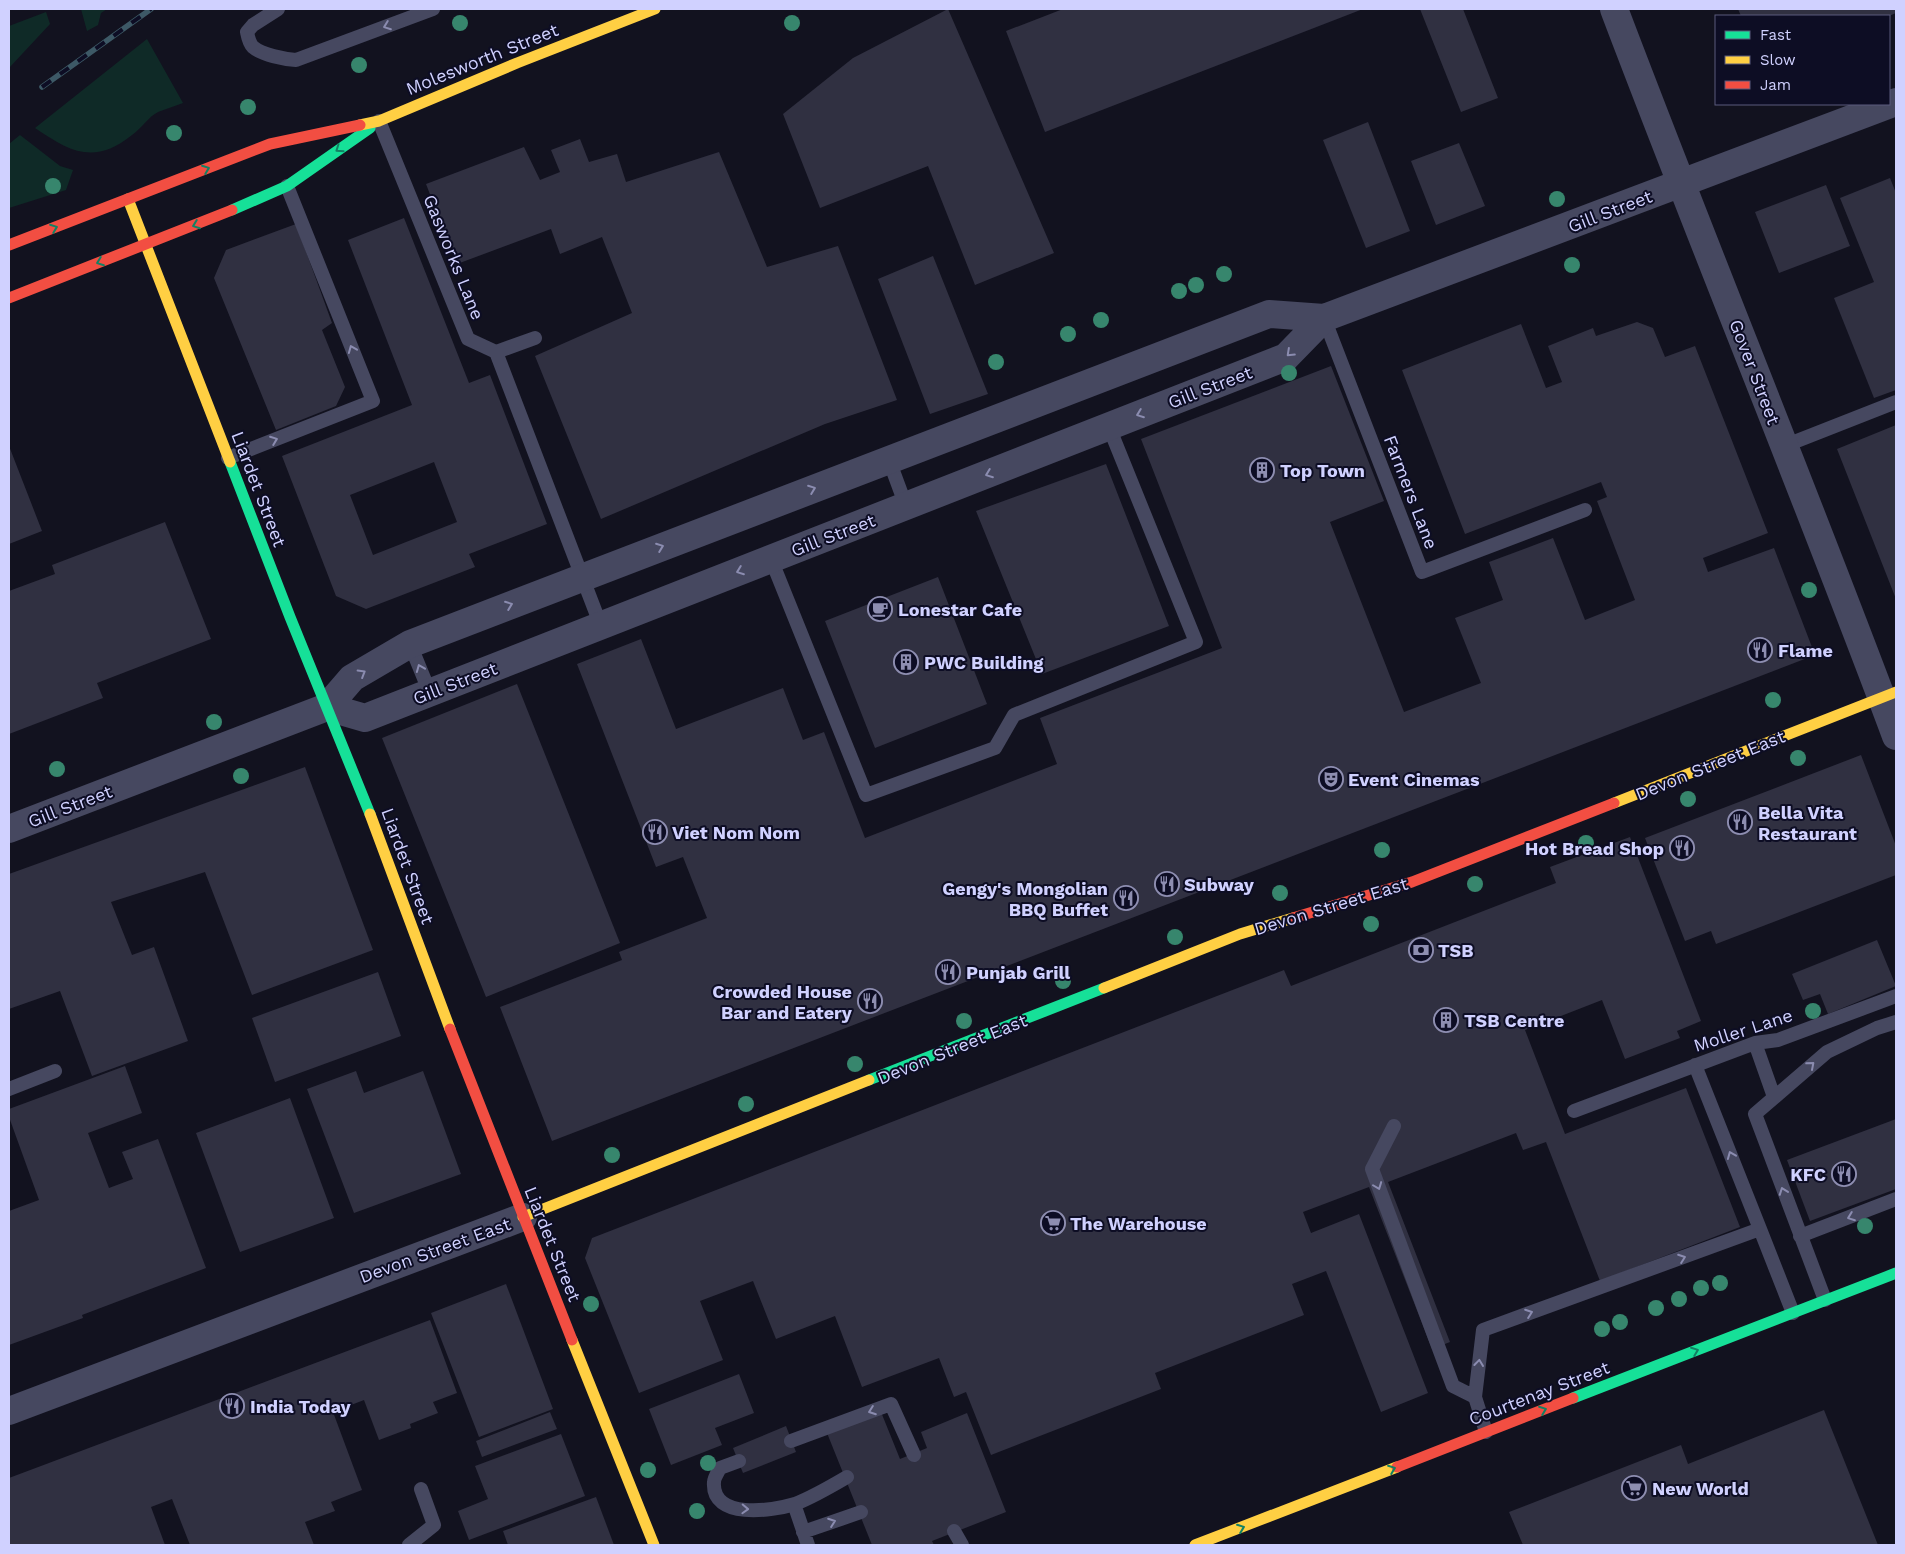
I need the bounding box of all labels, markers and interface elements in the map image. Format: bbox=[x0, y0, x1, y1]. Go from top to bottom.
legend bbox=[1715, 15, 1890, 105]
street label: Molesworth Street bbox=[403, 19, 562, 99]
one-way arrow bbox=[384, 20, 392, 30]
text: Fast bbox=[1760, 26, 1792, 44]
text: Slow bbox=[1760, 51, 1796, 69]
text: Jam bbox=[1760, 76, 1791, 94]
one-way arrow bbox=[335, 143, 345, 152]
one-way arrow bbox=[202, 164, 210, 174]
street label: Gill Street bbox=[1565, 185, 1656, 237]
street label: Gasworks Lane bbox=[419, 191, 489, 323]
one-way arrow bbox=[192, 219, 201, 229]
one-way arrow bbox=[49, 224, 58, 234]
one-way arrow bbox=[96, 256, 105, 266]
street label: Gover Street bbox=[1725, 317, 1785, 428]
one-way arrow bbox=[348, 345, 358, 354]
one-way arrow bbox=[1286, 347, 1295, 356]
street label: Gill Street bbox=[1165, 361, 1256, 413]
one-way arrow bbox=[1136, 408, 1145, 419]
street label: Liardet Street bbox=[227, 428, 291, 550]
street label: Farmers Lane bbox=[1380, 432, 1442, 552]
one-way arrow bbox=[269, 436, 278, 446]
building icon: Top Town bbox=[1249, 457, 1275, 483]
place label: Top Town bbox=[1280, 460, 1365, 481]
one-way arrow bbox=[985, 467, 994, 478]
one-way arrow bbox=[807, 485, 816, 495]
street label: Gill Street bbox=[788, 509, 879, 561]
one-way arrow bbox=[656, 543, 664, 553]
one-way arrow bbox=[736, 565, 745, 575]
cafe icon: Lonestar Cafe bbox=[867, 596, 893, 622]
place label: Lonestar Cafe bbox=[898, 599, 1022, 620]
one-way arrow bbox=[504, 601, 513, 612]
restaurant icon: Flame bbox=[1747, 637, 1773, 663]
place label: Flame bbox=[1778, 640, 1833, 661]
building icon: PWC Building bbox=[893, 649, 919, 675]
place label: PWC Building bbox=[924, 652, 1044, 673]
street label: Gill Street bbox=[410, 657, 501, 709]
one-way arrow bbox=[416, 664, 426, 673]
one-way arrow bbox=[356, 669, 365, 679]
street label: Devon Street East bbox=[1632, 725, 1788, 805]
theatre icon: Event Cinemas bbox=[1318, 766, 1344, 792]
place label: Event Cinemas bbox=[1348, 769, 1480, 790]
street label: Gill Street bbox=[25, 780, 116, 832]
place label: Bella Vita Restaurant bbox=[1758, 802, 1857, 844]
street label: Liardet Street bbox=[377, 805, 439, 927]
restaurant icon: Bella Vita Restaurant bbox=[1727, 809, 1753, 835]
restaurant icon: Viet Nom Nom bbox=[642, 819, 668, 845]
place label: Viet Nom Nom bbox=[672, 822, 800, 843]
restaurant icon: Hot Bread Shop bbox=[1669, 835, 1695, 861]
place label: Hot Bread Shop bbox=[1525, 838, 1664, 859]
restaurant icon: Subway bbox=[1154, 871, 1180, 897]
street label: Devon Street East bbox=[1252, 872, 1411, 939]
place label: Subway bbox=[1184, 874, 1255, 895]
place label: Gengy's Mongolian BBQ Buffet bbox=[942, 878, 1108, 920]
restaurant icon: Gengy's Mongolian BBQ Buffet bbox=[1113, 885, 1139, 911]
bank icon: TSB bbox=[1408, 937, 1434, 963]
place label: TSB bbox=[1438, 940, 1473, 961]
restaurant icon: Punjab Grill bbox=[935, 959, 961, 985]
place label: Punjab Grill bbox=[966, 962, 1070, 983]
place label: Crowded House Bar and Eatery bbox=[712, 981, 853, 1023]
restaurant icon: Crowded House Bar and Eatery bbox=[857, 988, 883, 1014]
street label: Moller Lane bbox=[1691, 1004, 1795, 1056]
building icon: TSB Centre bbox=[1433, 1007, 1459, 1033]
street label: Devon Street East bbox=[874, 1009, 1030, 1089]
place label: TSB Centre bbox=[1464, 1010, 1564, 1031]
one-way arrow bbox=[1805, 1062, 1814, 1071]
one-way arrow bbox=[1727, 1151, 1737, 1160]
restaurant icon: KFC bbox=[1831, 1161, 1857, 1187]
place label: KFC bbox=[1790, 1164, 1826, 1185]
one-way arrow bbox=[1372, 1181, 1382, 1190]
street label: Liardet Street bbox=[520, 1183, 586, 1305]
one-way arrow bbox=[1779, 1187, 1789, 1195]
supermarket icon: The Warehouse bbox=[1040, 1210, 1066, 1236]
one-way arrow bbox=[1847, 1211, 1856, 1221]
street label: Devon Street East bbox=[356, 1213, 514, 1287]
place label: The Warehouse bbox=[1070, 1213, 1207, 1234]
one-way arrow bbox=[1677, 1254, 1686, 1264]
one-way arrow bbox=[1524, 1309, 1533, 1319]
one-way arrow bbox=[1690, 1347, 1699, 1357]
street label: Courtenay Street bbox=[1466, 1356, 1613, 1429]
one-way arrow bbox=[1473, 1359, 1484, 1367]
restaurant icon: India Today bbox=[219, 1393, 245, 1419]
place label: India Today bbox=[250, 1396, 351, 1417]
one-way arrow bbox=[868, 1405, 877, 1415]
one-way arrow bbox=[1539, 1406, 1547, 1416]
one-way arrow bbox=[1387, 1465, 1396, 1475]
supermarket icon: New World bbox=[1621, 1475, 1647, 1501]
place label: New World bbox=[1652, 1478, 1749, 1499]
one-way arrow bbox=[742, 1504, 749, 1514]
one-way arrow bbox=[827, 1518, 836, 1528]
one-way arrow bbox=[1236, 1523, 1244, 1533]

